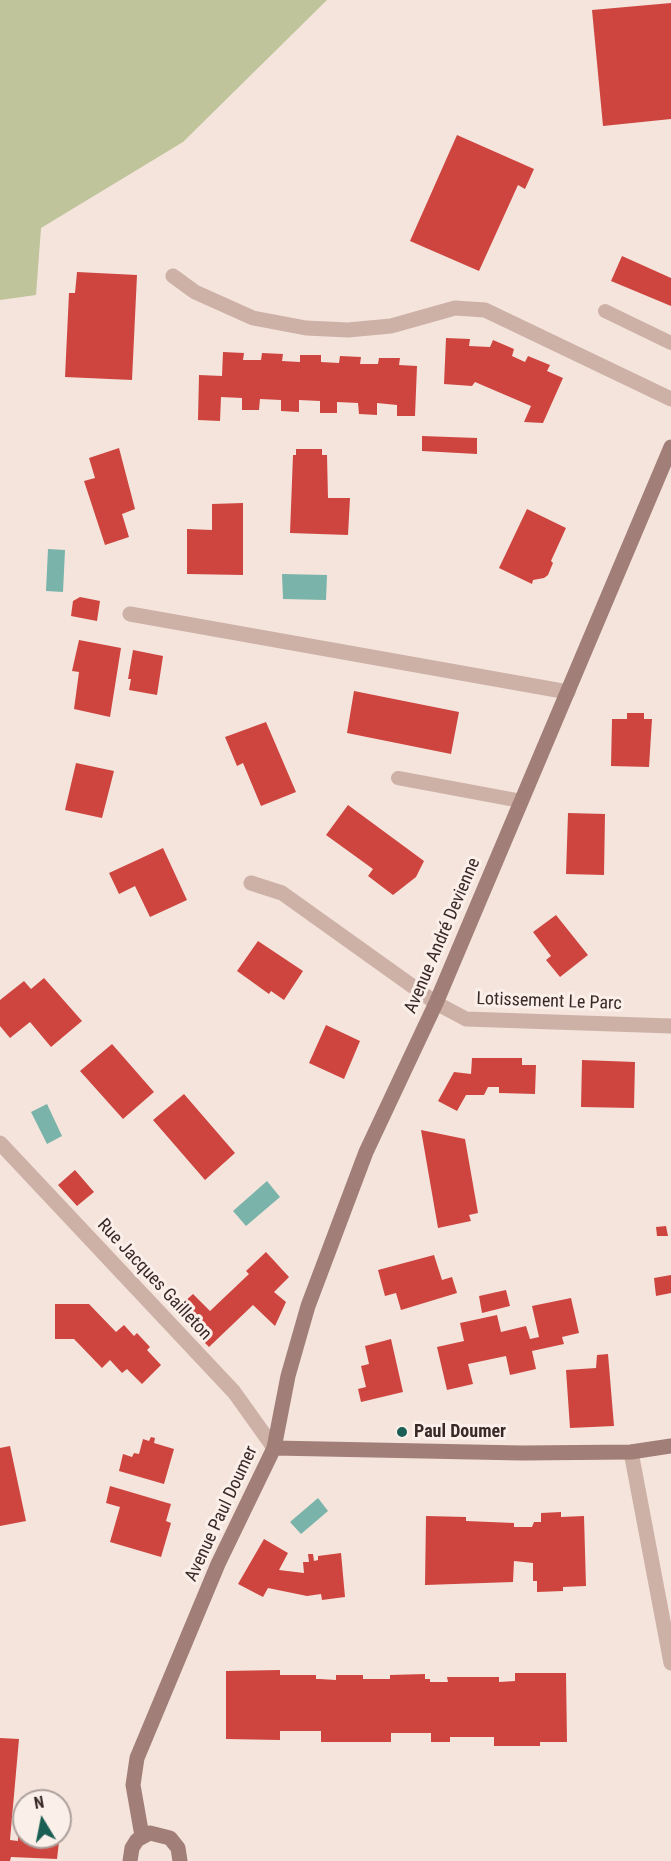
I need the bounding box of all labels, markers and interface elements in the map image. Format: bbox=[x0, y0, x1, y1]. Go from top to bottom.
street label: Avenue André Devienne bbox=[401, 855, 485, 1017]
street label: Lotissement Le Parc bbox=[476, 989, 622, 1015]
street label: Rue Jacques Gailleton bbox=[92, 1215, 216, 1345]
place label: Paul Doumer bbox=[414, 1421, 506, 1443]
marker: Paul Doumer bbox=[395, 1425, 409, 1439]
street label: Avenue Paul Doumer bbox=[181, 1443, 263, 1585]
north arrow bbox=[12, 1789, 72, 1849]
text: N bbox=[33, 1793, 46, 1813]

